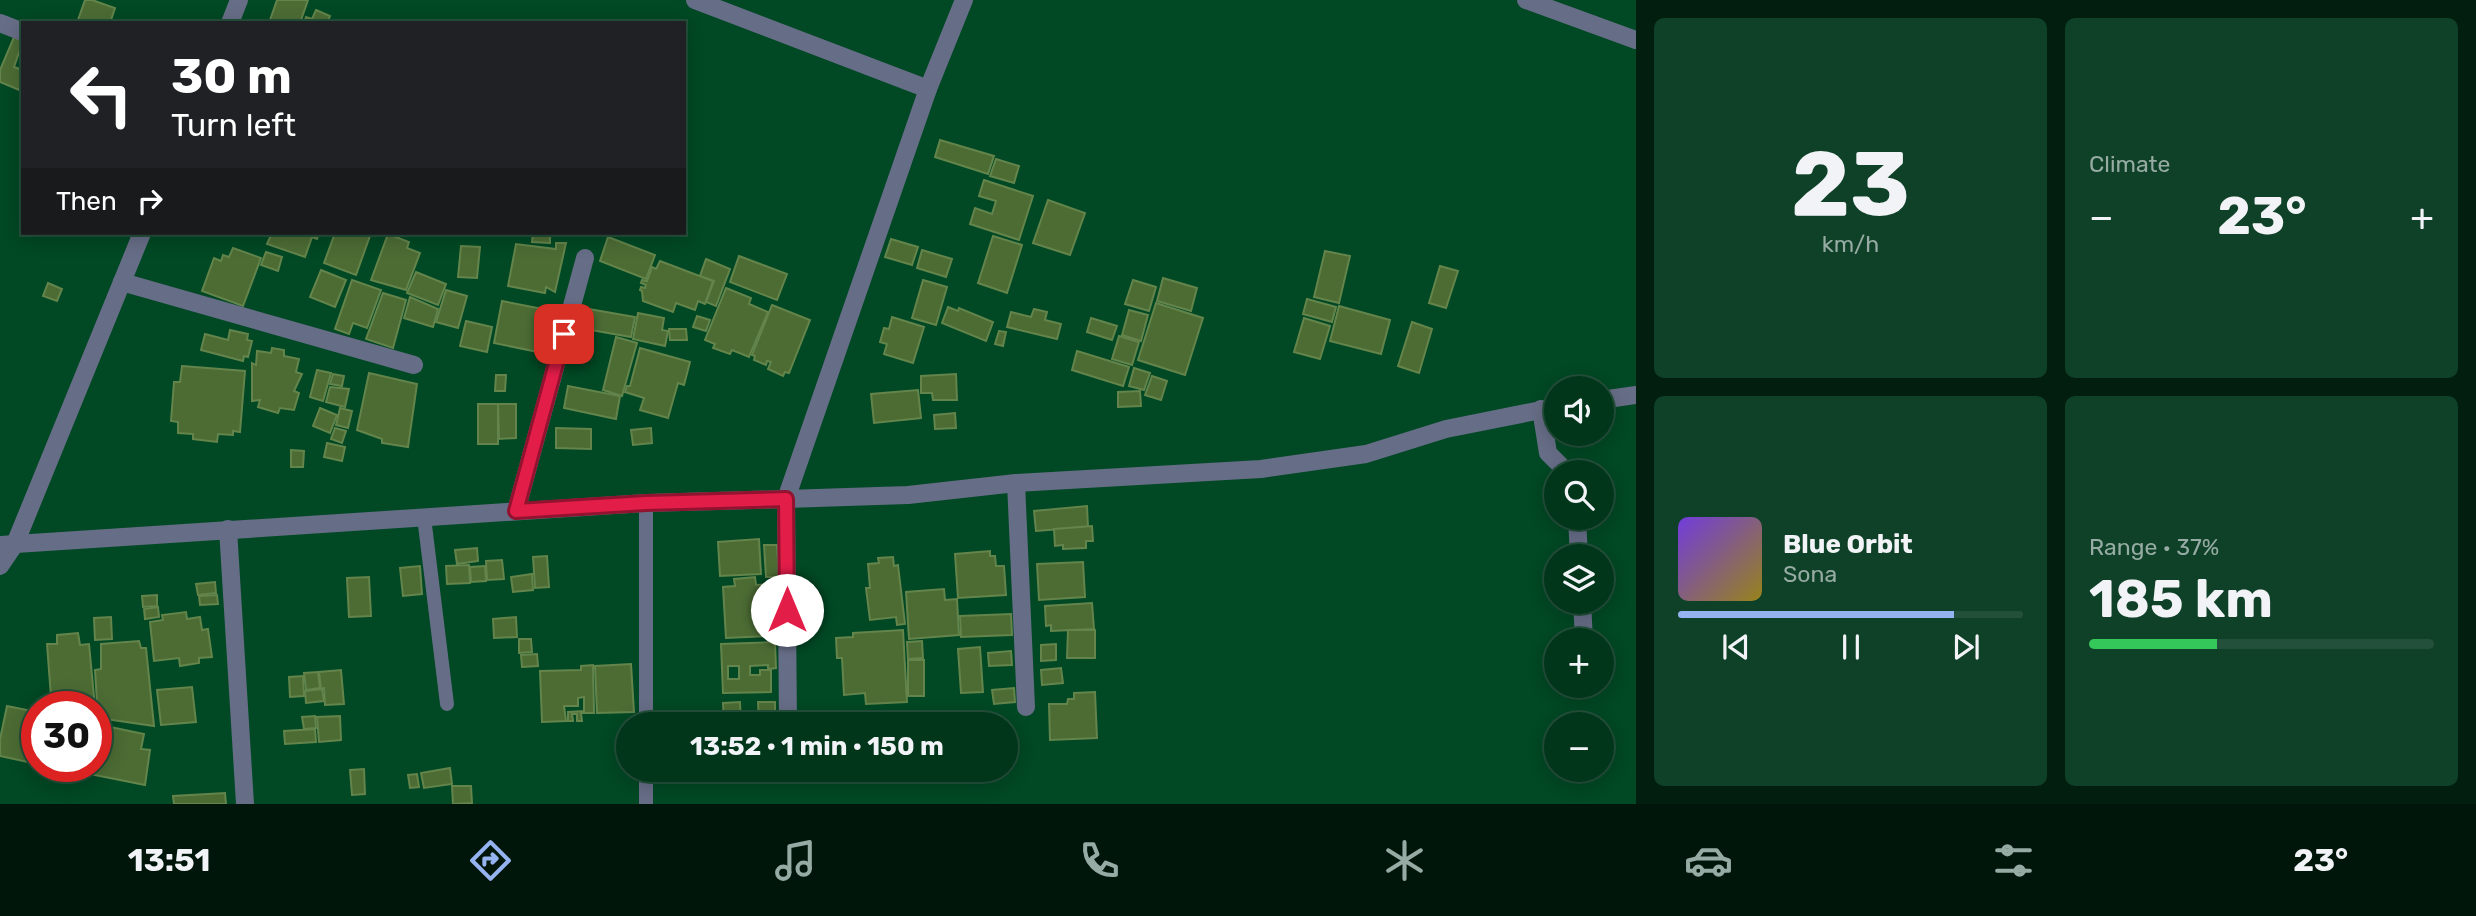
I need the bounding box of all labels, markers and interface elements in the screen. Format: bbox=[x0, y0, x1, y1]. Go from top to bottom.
text: 30 m bbox=[171, 47, 292, 105]
icon: left bbox=[56, 49, 147, 140]
text: Turn left bbox=[171, 106, 296, 144]
text: 23 bbox=[1791, 130, 1910, 238]
text: Climate bbox=[2089, 150, 2170, 178]
icon: right bbox=[131, 182, 169, 220]
text: 23° bbox=[2217, 185, 2307, 247]
text: Then bbox=[56, 186, 117, 217]
text: − bbox=[2089, 194, 2114, 240]
text: + bbox=[2410, 194, 2434, 240]
text: km/h bbox=[1822, 230, 1879, 258]
pin bbox=[534, 304, 594, 364]
icon: arrive bbox=[545, 315, 583, 353]
map controls bbox=[1544, 376, 1614, 782]
button: sound bbox=[1544, 376, 1614, 446]
button: search bbox=[1544, 460, 1614, 530]
text: Blue Orbit bbox=[1783, 529, 1913, 560]
text: Range · 37% bbox=[2089, 533, 2219, 561]
button: layers bbox=[1544, 544, 1614, 614]
text: Sona bbox=[1783, 560, 1837, 588]
text: 185 km bbox=[2089, 568, 2273, 630]
position arrow bbox=[750, 573, 824, 647]
button: + bbox=[1544, 628, 1614, 698]
icon: previous bbox=[1717, 628, 1755, 666]
icon: pause bbox=[1832, 628, 1870, 666]
icon: next bbox=[1947, 628, 1985, 666]
speed limit sign: 30 bbox=[21, 691, 112, 782]
button: − bbox=[1544, 712, 1614, 782]
text: 13:52 · 1 min · 150 m bbox=[690, 731, 944, 762]
icon: directions bbox=[466, 836, 515, 885]
icon: music bbox=[771, 836, 820, 885]
icon: phone bbox=[1075, 836, 1124, 885]
icon: climate bbox=[1380, 836, 1429, 885]
icon: car bbox=[1684, 836, 1733, 885]
icon: filters bbox=[1989, 836, 2038, 885]
text: 13:51 bbox=[128, 841, 210, 879]
text: 23° bbox=[2293, 841, 2348, 879]

